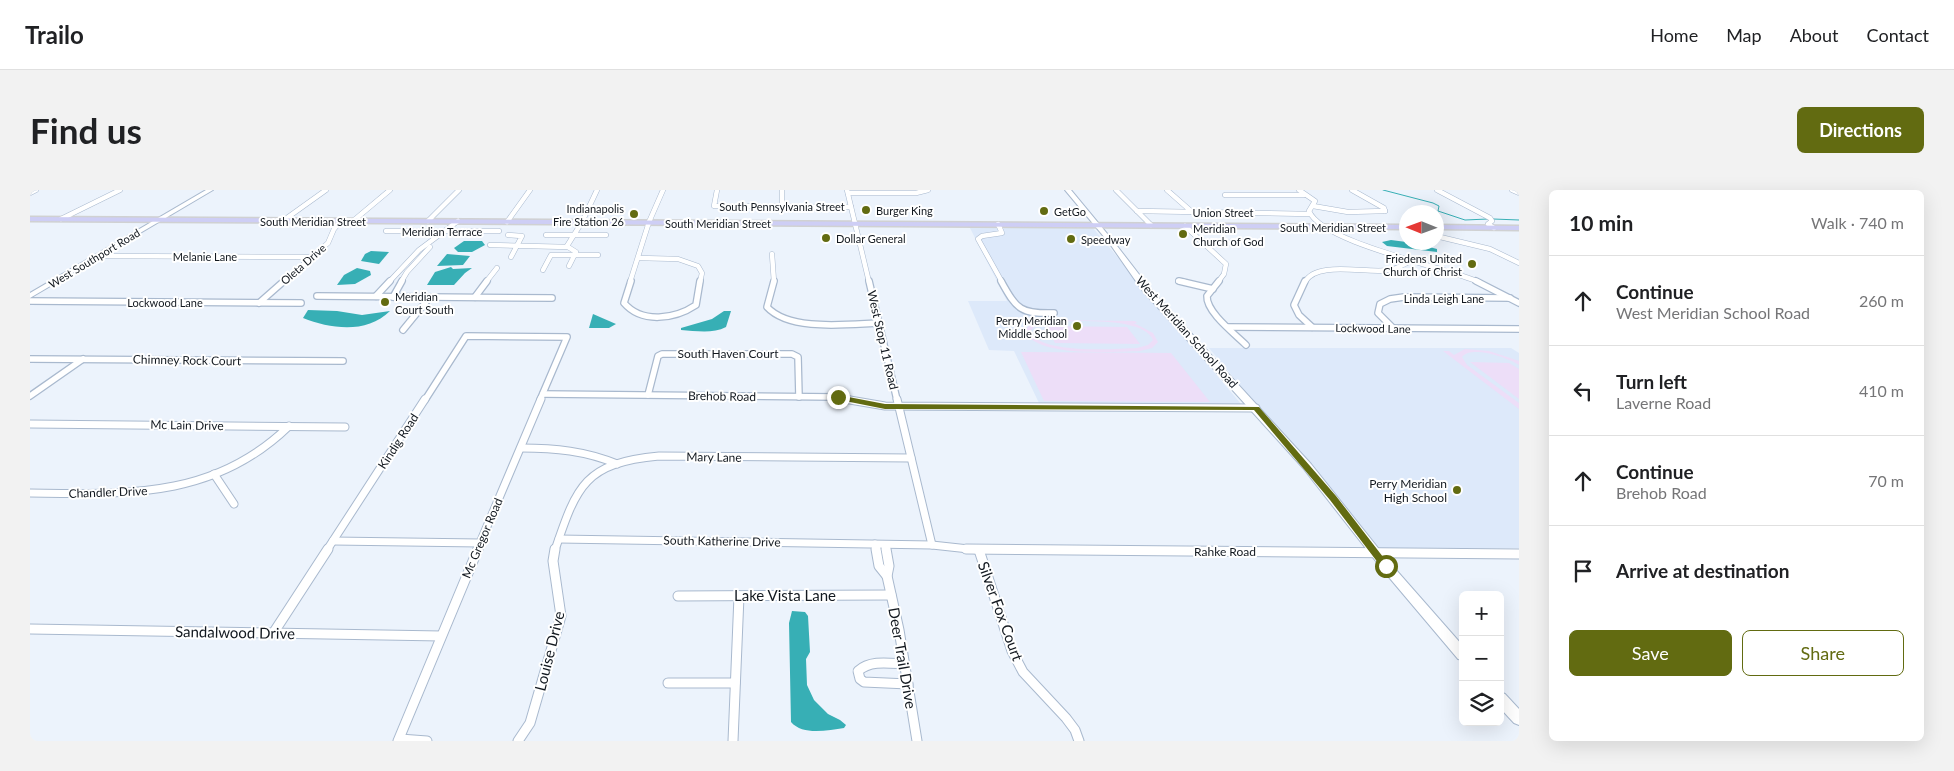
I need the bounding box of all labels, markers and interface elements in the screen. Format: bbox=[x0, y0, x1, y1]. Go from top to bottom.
text: Trailo bbox=[25, 20, 84, 49]
text: Home bbox=[1650, 24, 1698, 46]
text: Map bbox=[1726, 24, 1762, 46]
text: About bbox=[1790, 24, 1839, 46]
text: Contact bbox=[1867, 24, 1929, 46]
button: Directions bbox=[1797, 107, 1924, 153]
text: Find us bbox=[30, 109, 142, 151]
street label: South Pennsylvania Street bbox=[719, 200, 845, 213]
place label: Indianapolis Fire Station 26 bbox=[553, 202, 624, 228]
marker: Burger King bbox=[860, 204, 872, 216]
place label: Burger King bbox=[876, 204, 933, 217]
marker: GetGo bbox=[1038, 205, 1050, 217]
place label: GetGo bbox=[1054, 205, 1086, 218]
north arrow bbox=[1399, 205, 1444, 250]
street label: Union Street bbox=[1193, 206, 1253, 219]
marker: Indianapolis Fire Station 26 bbox=[628, 208, 640, 220]
text: 10 min bbox=[1569, 210, 1633, 235]
text: Walk · 740 m bbox=[1811, 213, 1904, 232]
street label: South Meridian Street bbox=[260, 215, 366, 228]
street label: South Meridian Street bbox=[665, 217, 771, 230]
street label: South Meridian Street bbox=[1280, 221, 1386, 234]
place label: Meridian Church of God bbox=[1193, 222, 1264, 248]
street label: Meridian Terrace bbox=[402, 225, 483, 238]
street label: West Southport Road bbox=[46, 226, 142, 290]
marker: Meridian Church of God bbox=[1177, 228, 1189, 240]
marker: Dollar General bbox=[820, 232, 832, 244]
place label: Dollar General bbox=[836, 232, 905, 245]
marker: Speedway bbox=[1065, 233, 1077, 245]
place label: Speedway bbox=[1081, 233, 1131, 246]
street label: Oleta Drive bbox=[278, 241, 328, 287]
street label: Melanie Lane bbox=[173, 250, 237, 263]
place label: Friedens United Church of Christ bbox=[1383, 252, 1462, 278]
marker: Friedens United Church of Christ bbox=[1466, 258, 1478, 270]
street label: West Meridian School Road bbox=[1133, 273, 1241, 391]
text: Continue bbox=[1616, 280, 1694, 303]
icon: ahead bbox=[1569, 287, 1597, 315]
street label: West Stop 11 Road bbox=[864, 289, 902, 391]
place label: Meridian Court South bbox=[395, 290, 454, 316]
text: 260 m bbox=[1859, 291, 1904, 310]
street label: Linda Leigh Lane bbox=[1404, 292, 1484, 305]
street label: Lockwood Lane bbox=[127, 296, 203, 309]
marker: Meridian Court South bbox=[379, 296, 391, 308]
text: West Meridian School Road bbox=[1616, 303, 1810, 322]
place label: Perry Meridian Middle School bbox=[996, 314, 1067, 340]
marker: Perry Meridian Middle School bbox=[1071, 320, 1083, 332]
street label: Lockwood Lane bbox=[1335, 321, 1411, 335]
street label: South Haven Court bbox=[677, 346, 779, 361]
street label: Chimney Rock Court bbox=[133, 352, 242, 368]
text: Turn left bbox=[1616, 370, 1687, 393]
icon: left bbox=[1569, 377, 1597, 405]
text: 410 m bbox=[1859, 381, 1904, 400]
route end bbox=[827, 386, 850, 409]
street label: Brehob Road bbox=[688, 388, 756, 404]
text: Laverne Road bbox=[1616, 393, 1711, 412]
street label: Kindig Road bbox=[375, 410, 421, 472]
street label: Mc Lain Drive bbox=[150, 417, 224, 433]
street label: Mary Lane bbox=[686, 449, 742, 465]
text: Continue bbox=[1616, 460, 1694, 483]
icon: ahead bbox=[1569, 467, 1597, 495]
text: 70 m bbox=[1868, 471, 1904, 490]
place label: Perry Meridian High School bbox=[1369, 476, 1447, 505]
street label: Chandler Drive bbox=[68, 483, 148, 501]
text: Brehob Road bbox=[1616, 483, 1707, 502]
marker: Perry Meridian High School bbox=[1451, 484, 1463, 496]
street label: Mc Gregor Road bbox=[458, 496, 506, 580]
street label: South Katherine Drive bbox=[663, 532, 781, 550]
street label: Rahke Road bbox=[1194, 544, 1256, 559]
route start bbox=[1375, 555, 1398, 578]
icon: arrive bbox=[1569, 557, 1597, 585]
street label: Silver Fox Court bbox=[975, 559, 1028, 664]
text: Arrive at destination bbox=[1616, 559, 1789, 582]
street label: Lake Vista Lane bbox=[734, 586, 836, 604]
map controls bbox=[1459, 591, 1504, 726]
button: + bbox=[1459, 591, 1504, 636]
street label: Deer Trail Drive bbox=[885, 606, 921, 710]
street label: Louise Drive bbox=[530, 609, 568, 693]
street label: Sandalwood Drive bbox=[175, 622, 295, 642]
button: Save bbox=[1569, 630, 1732, 676]
button: Share bbox=[1742, 630, 1904, 676]
button: − bbox=[1459, 636, 1504, 681]
button: layers bbox=[1459, 681, 1504, 726]

